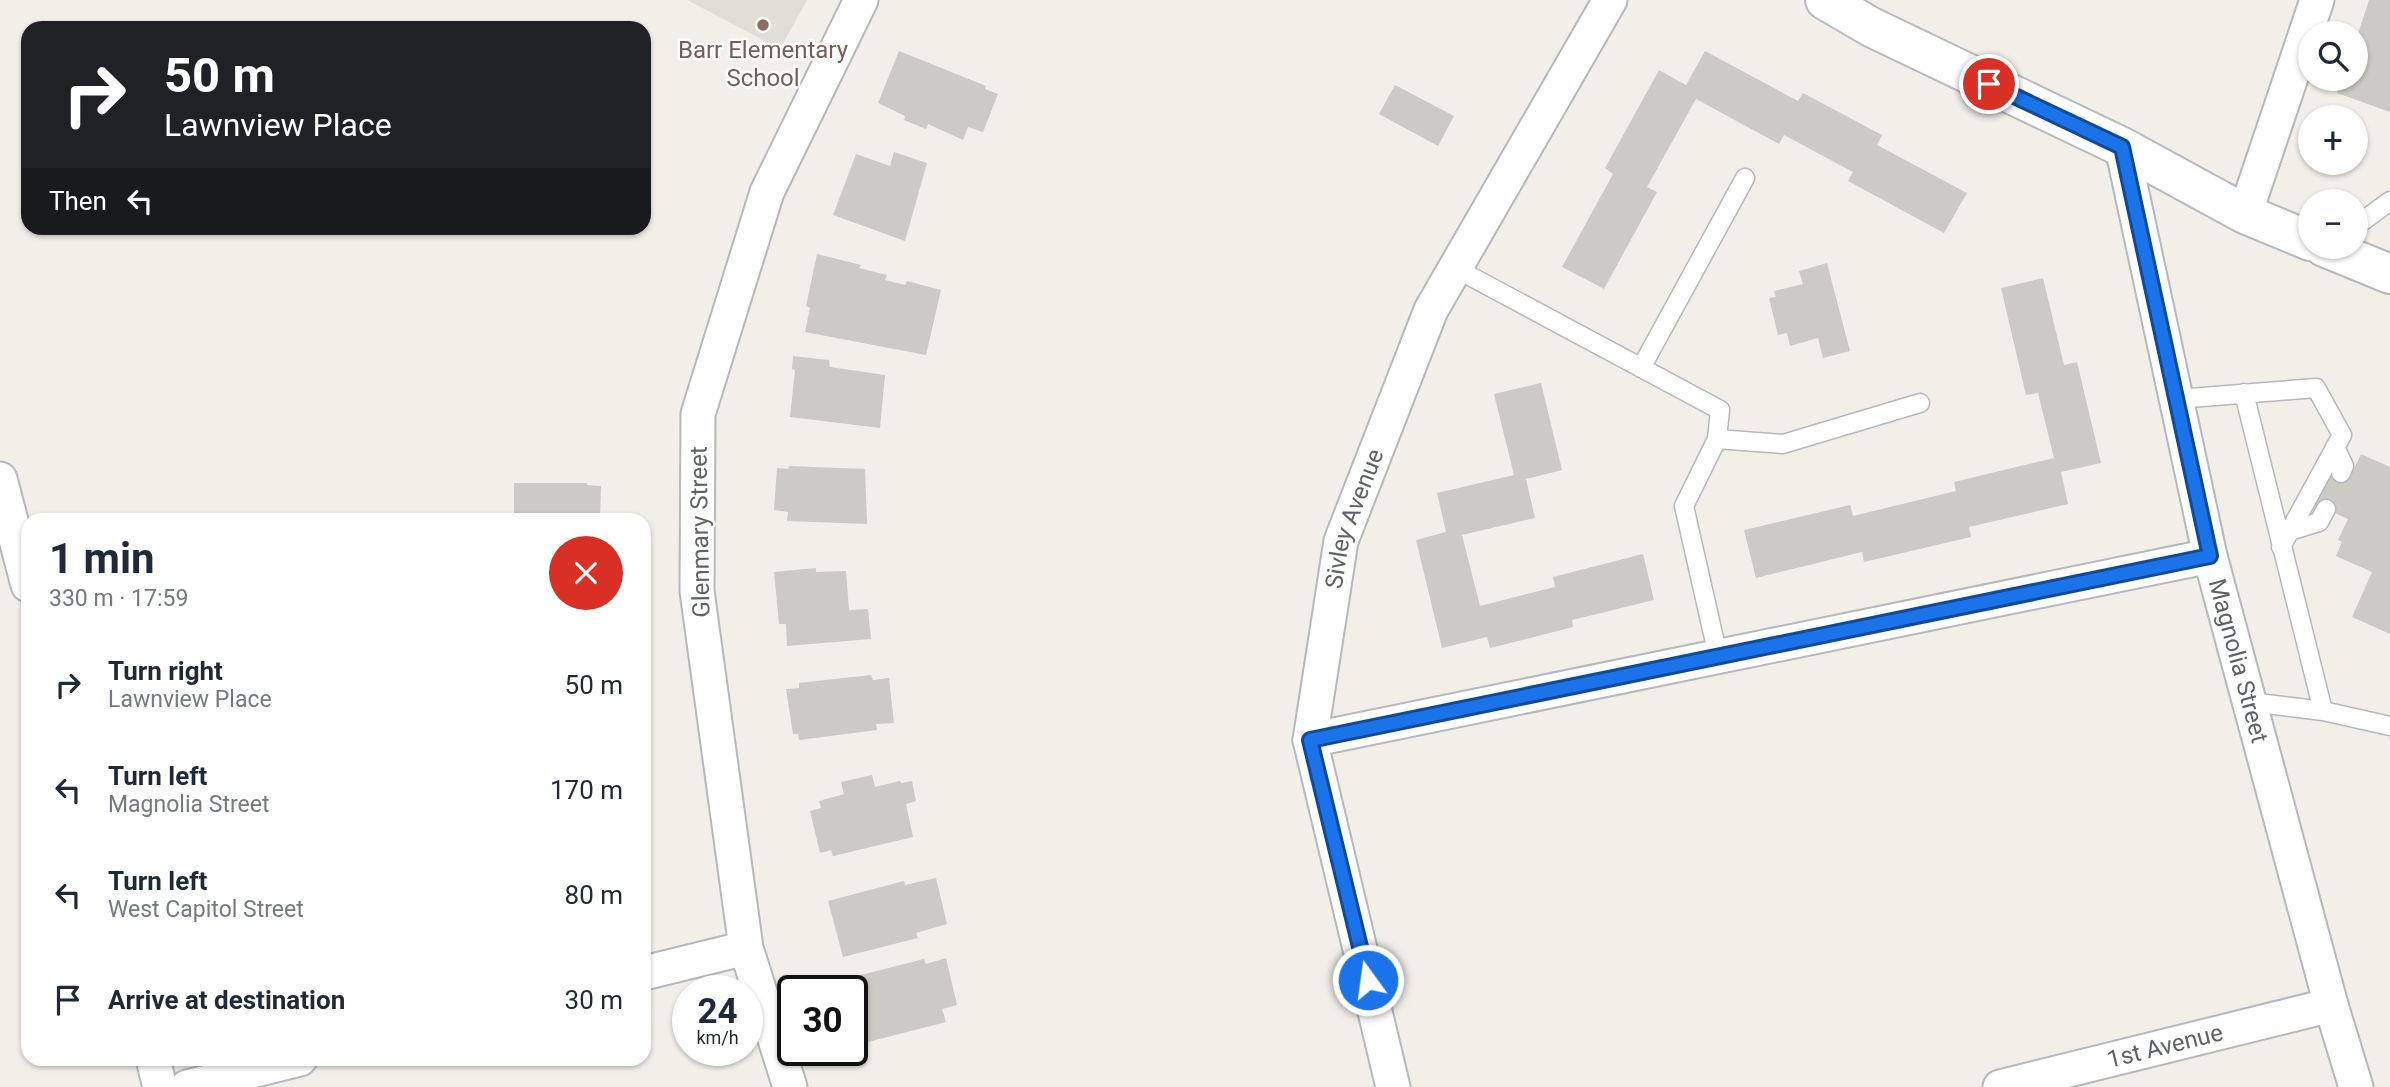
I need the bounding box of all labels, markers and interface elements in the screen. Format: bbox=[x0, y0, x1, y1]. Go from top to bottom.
marker: Barr Elementary School bbox=[755, 17, 771, 33]
map controls bbox=[2298, 21, 2368, 259]
button: search bbox=[2298, 21, 2368, 91]
place label: Barr Elementary School bbox=[678, 36, 849, 92]
text: 50 m bbox=[164, 47, 275, 104]
icon: right bbox=[49, 49, 140, 140]
pin bbox=[1959, 54, 2019, 114]
icon: arrive bbox=[1970, 65, 2008, 103]
button: + bbox=[2298, 105, 2368, 175]
text: Lawnview Place bbox=[164, 106, 392, 144]
icon: left bbox=[121, 182, 159, 220]
text: Then bbox=[49, 186, 107, 216]
button: − bbox=[2298, 189, 2368, 259]
street label: Sivley Avenue bbox=[1320, 445, 1390, 591]
street label: Glenmary Street bbox=[685, 446, 715, 618]
text: 1 min bbox=[49, 534, 155, 583]
button: close bbox=[549, 536, 623, 610]
street label: Magnolia Street bbox=[2203, 576, 2274, 746]
text: 330 m · 17:59 bbox=[49, 585, 188, 612]
text: Turn right bbox=[108, 656, 223, 686]
icon: right bbox=[49, 666, 87, 704]
text: 50 m bbox=[565, 670, 623, 700]
text: Lawnview Place bbox=[108, 686, 272, 713]
text: Turn left bbox=[108, 761, 207, 791]
icon: left bbox=[49, 771, 87, 809]
text: 170 m bbox=[550, 775, 623, 805]
text: Magnolia Street bbox=[108, 791, 269, 818]
text: Turn left bbox=[108, 866, 207, 896]
icon: left bbox=[49, 876, 87, 914]
text: 80 m bbox=[565, 880, 623, 910]
text: West Capitol Street bbox=[108, 896, 304, 923]
position arrow bbox=[1331, 943, 1405, 1017]
speed limit sign: 30 bbox=[777, 975, 868, 1066]
icon: arrive bbox=[49, 981, 87, 1019]
text: Arrive at destination bbox=[108, 985, 345, 1015]
text: 30 m bbox=[565, 985, 623, 1015]
text: 24 bbox=[697, 991, 738, 1032]
street label: 1st Avenue bbox=[2104, 1018, 2226, 1074]
text: km/h bbox=[696, 1027, 739, 1048]

